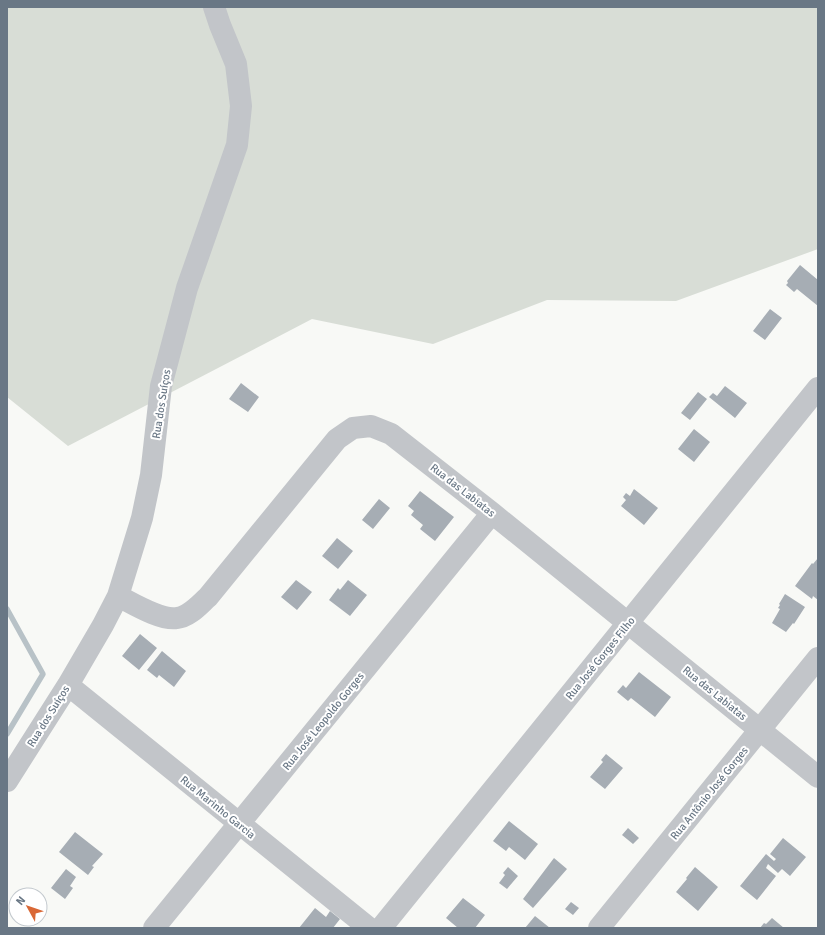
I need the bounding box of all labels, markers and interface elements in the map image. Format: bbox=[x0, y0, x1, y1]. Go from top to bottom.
street label: Rua dos Suíços bbox=[150, 368, 173, 440]
street label: Rua das Labiatas bbox=[428, 461, 498, 520]
street label: Rua José Gorges Filho bbox=[563, 614, 638, 702]
street label: Rua das Labiatas bbox=[680, 664, 750, 723]
street label: Rua José Leopoldo Gorges bbox=[280, 670, 367, 773]
street label: Rua dos Suíços bbox=[24, 683, 73, 749]
street label: Rua Antônio José Gorges bbox=[668, 744, 751, 842]
street label: Rua Marinho Garcia bbox=[178, 773, 258, 842]
north arrow bbox=[8, 887, 48, 927]
text: N bbox=[13, 894, 28, 908]

